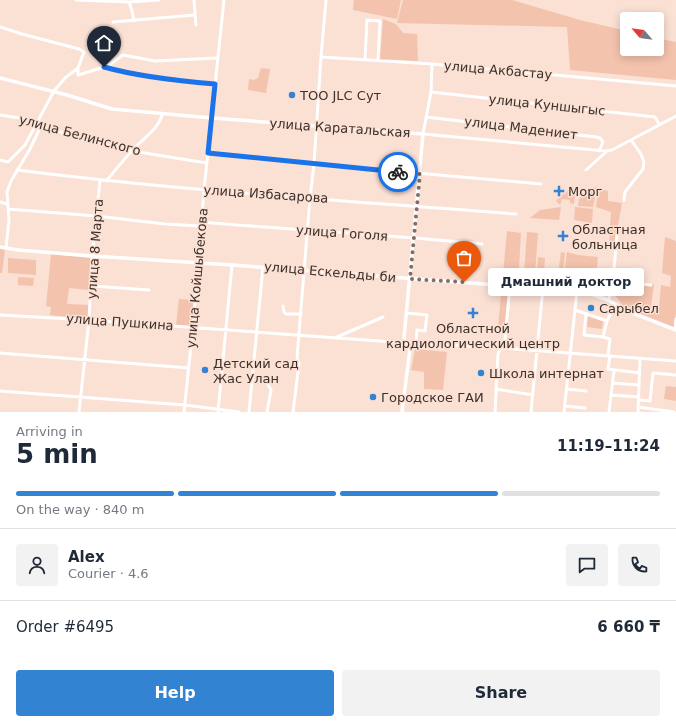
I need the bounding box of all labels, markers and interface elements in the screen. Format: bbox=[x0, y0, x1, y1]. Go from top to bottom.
north arrow bbox=[620, 12, 664, 56]
map controls bbox=[620, 12, 664, 56]
pin bbox=[87, 26, 121, 67]
icon: home bbox=[93, 32, 115, 54]
street label: улица Акбастау bbox=[443, 58, 553, 82]
place label: ТОО JLC Сут bbox=[299, 88, 382, 103]
marker: ТОО JLC Сут bbox=[287, 90, 297, 100]
street label: улица Куншыгыс bbox=[488, 91, 606, 119]
street label: улица Белинского bbox=[18, 112, 143, 158]
street label: улица Мадениет bbox=[463, 114, 579, 142]
street label: улица Каратальская bbox=[269, 116, 411, 140]
courier bbox=[378, 152, 418, 192]
icon: bike bbox=[387, 161, 409, 183]
street label: улица Избасарова bbox=[203, 182, 329, 206]
place label: Морг bbox=[568, 184, 602, 199]
marker: Морг bbox=[553, 185, 565, 197]
street label: улица 8 Марта bbox=[84, 198, 106, 300]
street label: улица Койшыбекова bbox=[183, 207, 211, 349]
street label: улица Гоголя bbox=[295, 222, 389, 244]
place label: Областная больница bbox=[572, 222, 646, 252]
marker: Областная больница bbox=[557, 230, 569, 242]
pin bbox=[447, 241, 481, 282]
icon: bag bbox=[453, 247, 475, 269]
street label: улица Ескельды би bbox=[263, 259, 397, 285]
callout: Дмашний доктор bbox=[488, 268, 644, 296]
text: Дмашний доктор bbox=[501, 274, 631, 289]
place label: Сарыбел bbox=[599, 301, 659, 316]
marker: Сарыбел bbox=[586, 303, 596, 313]
marker: Областной кардиологический центр bbox=[467, 307, 479, 319]
street label: улица Пушкина bbox=[66, 311, 174, 333]
place label: Областной кардиологический центр bbox=[386, 321, 560, 351]
place label: Детский сад Жас Улан bbox=[213, 356, 299, 386]
marker: Детский сад Жас Улан bbox=[200, 365, 210, 375]
place label: Школа интернат bbox=[489, 366, 604, 381]
marker: Школа интернат bbox=[476, 368, 486, 378]
place label: Городское ГАИ bbox=[381, 390, 484, 405]
marker: Городское ГАИ bbox=[368, 392, 378, 402]
text: Arriving in bbox=[16, 424, 83, 439]
text: 11:19–11:24 bbox=[557, 437, 660, 455]
text: 5 min bbox=[16, 439, 98, 469]
text: On the way · 840 m bbox=[16, 502, 144, 517]
button: person bbox=[16, 544, 58, 586]
button: chat bbox=[566, 544, 608, 586]
button: phone bbox=[618, 544, 660, 586]
text: Alex bbox=[68, 548, 105, 566]
text: Courier · 4.6 bbox=[68, 566, 149, 581]
text: Order #6495 bbox=[16, 618, 114, 636]
text: 6 660 ₸ bbox=[597, 618, 660, 636]
button: Help bbox=[16, 670, 334, 716]
button: Share bbox=[342, 670, 660, 716]

